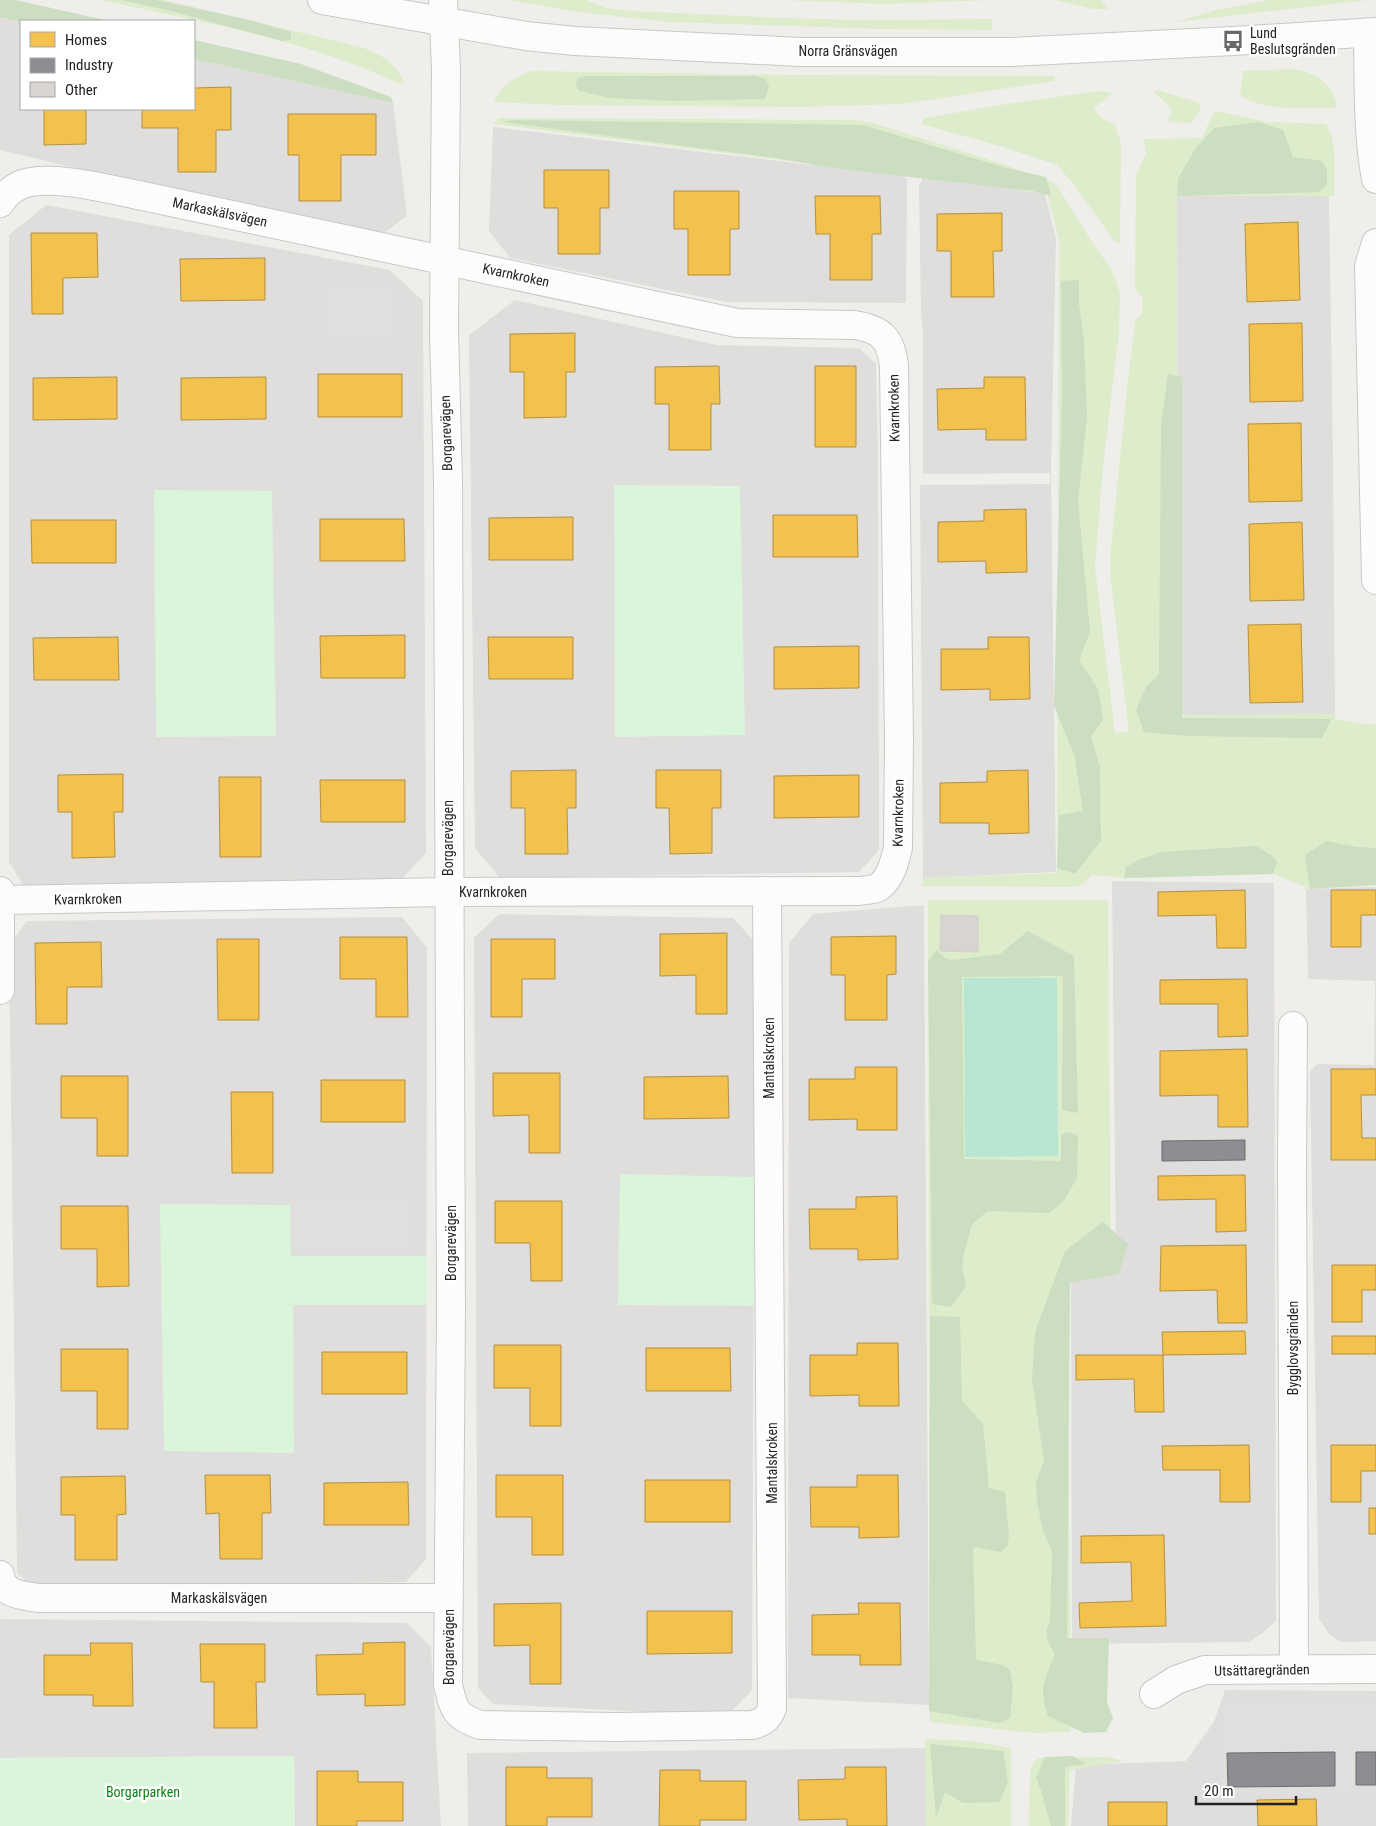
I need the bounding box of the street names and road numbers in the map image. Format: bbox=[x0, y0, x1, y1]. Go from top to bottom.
street label: Norra Gränsvägen bbox=[799, 43, 897, 59]
street label: Markaskälsvägen bbox=[171, 194, 269, 230]
street label: Kvarnkroken bbox=[481, 260, 551, 290]
street label: Kvarnkroken bbox=[885, 374, 903, 442]
street label: Borgarevägen bbox=[437, 395, 455, 471]
street label: Kvarnkroken bbox=[889, 779, 907, 847]
street label: Borgarevägen bbox=[440, 800, 456, 876]
street label: Kvarnkroken bbox=[459, 884, 527, 900]
street label: Kvarnkroken bbox=[54, 890, 122, 908]
street label: Mantalskroken bbox=[761, 1017, 777, 1099]
street label: Borgarevägen bbox=[443, 1205, 459, 1281]
street label: Bygglovsgränden bbox=[1285, 1301, 1301, 1395]
street label: Mantalskroken bbox=[764, 1422, 780, 1504]
street label: Markaskälsvägen bbox=[171, 1590, 267, 1606]
street label: Borgarevägen bbox=[441, 1609, 457, 1685]
street label: Utsättaregränden bbox=[1214, 1661, 1310, 1679]

